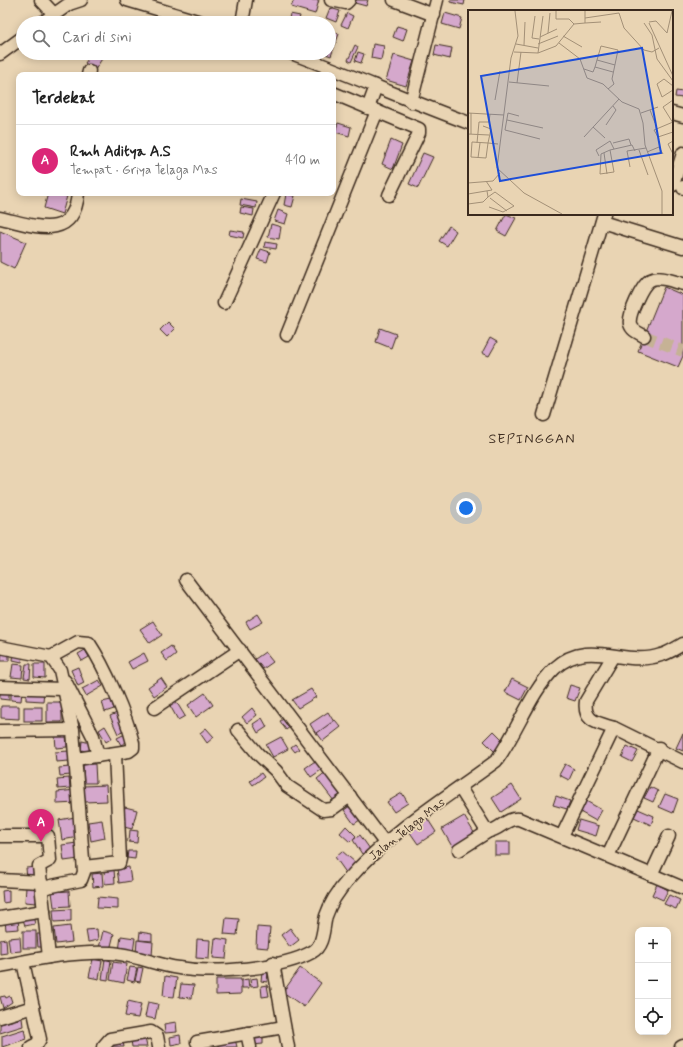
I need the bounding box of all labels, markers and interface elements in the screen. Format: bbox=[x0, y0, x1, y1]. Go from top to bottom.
inset map bbox=[468, 10, 673, 215]
search box bbox=[16, 16, 336, 60]
icon: search bbox=[30, 27, 52, 49]
text: Cari di sini bbox=[62, 28, 132, 48]
text: Terdekat bbox=[32, 87, 95, 109]
text: Rmh Aditya A.S bbox=[70, 142, 171, 162]
text: A bbox=[41, 152, 49, 169]
text: 410 m bbox=[285, 152, 320, 169]
text: Tempat · Griya Telaga Mas bbox=[70, 162, 217, 179]
district label: SEPINGGAN bbox=[489, 430, 575, 448]
your location bbox=[456, 498, 476, 518]
street label: Jalan Telaga Mas bbox=[366, 795, 449, 865]
pin: A bbox=[28, 809, 54, 842]
map controls bbox=[635, 927, 671, 1035]
button: + bbox=[635, 927, 671, 963]
button: − bbox=[635, 963, 671, 999]
button: locate bbox=[635, 999, 671, 1035]

